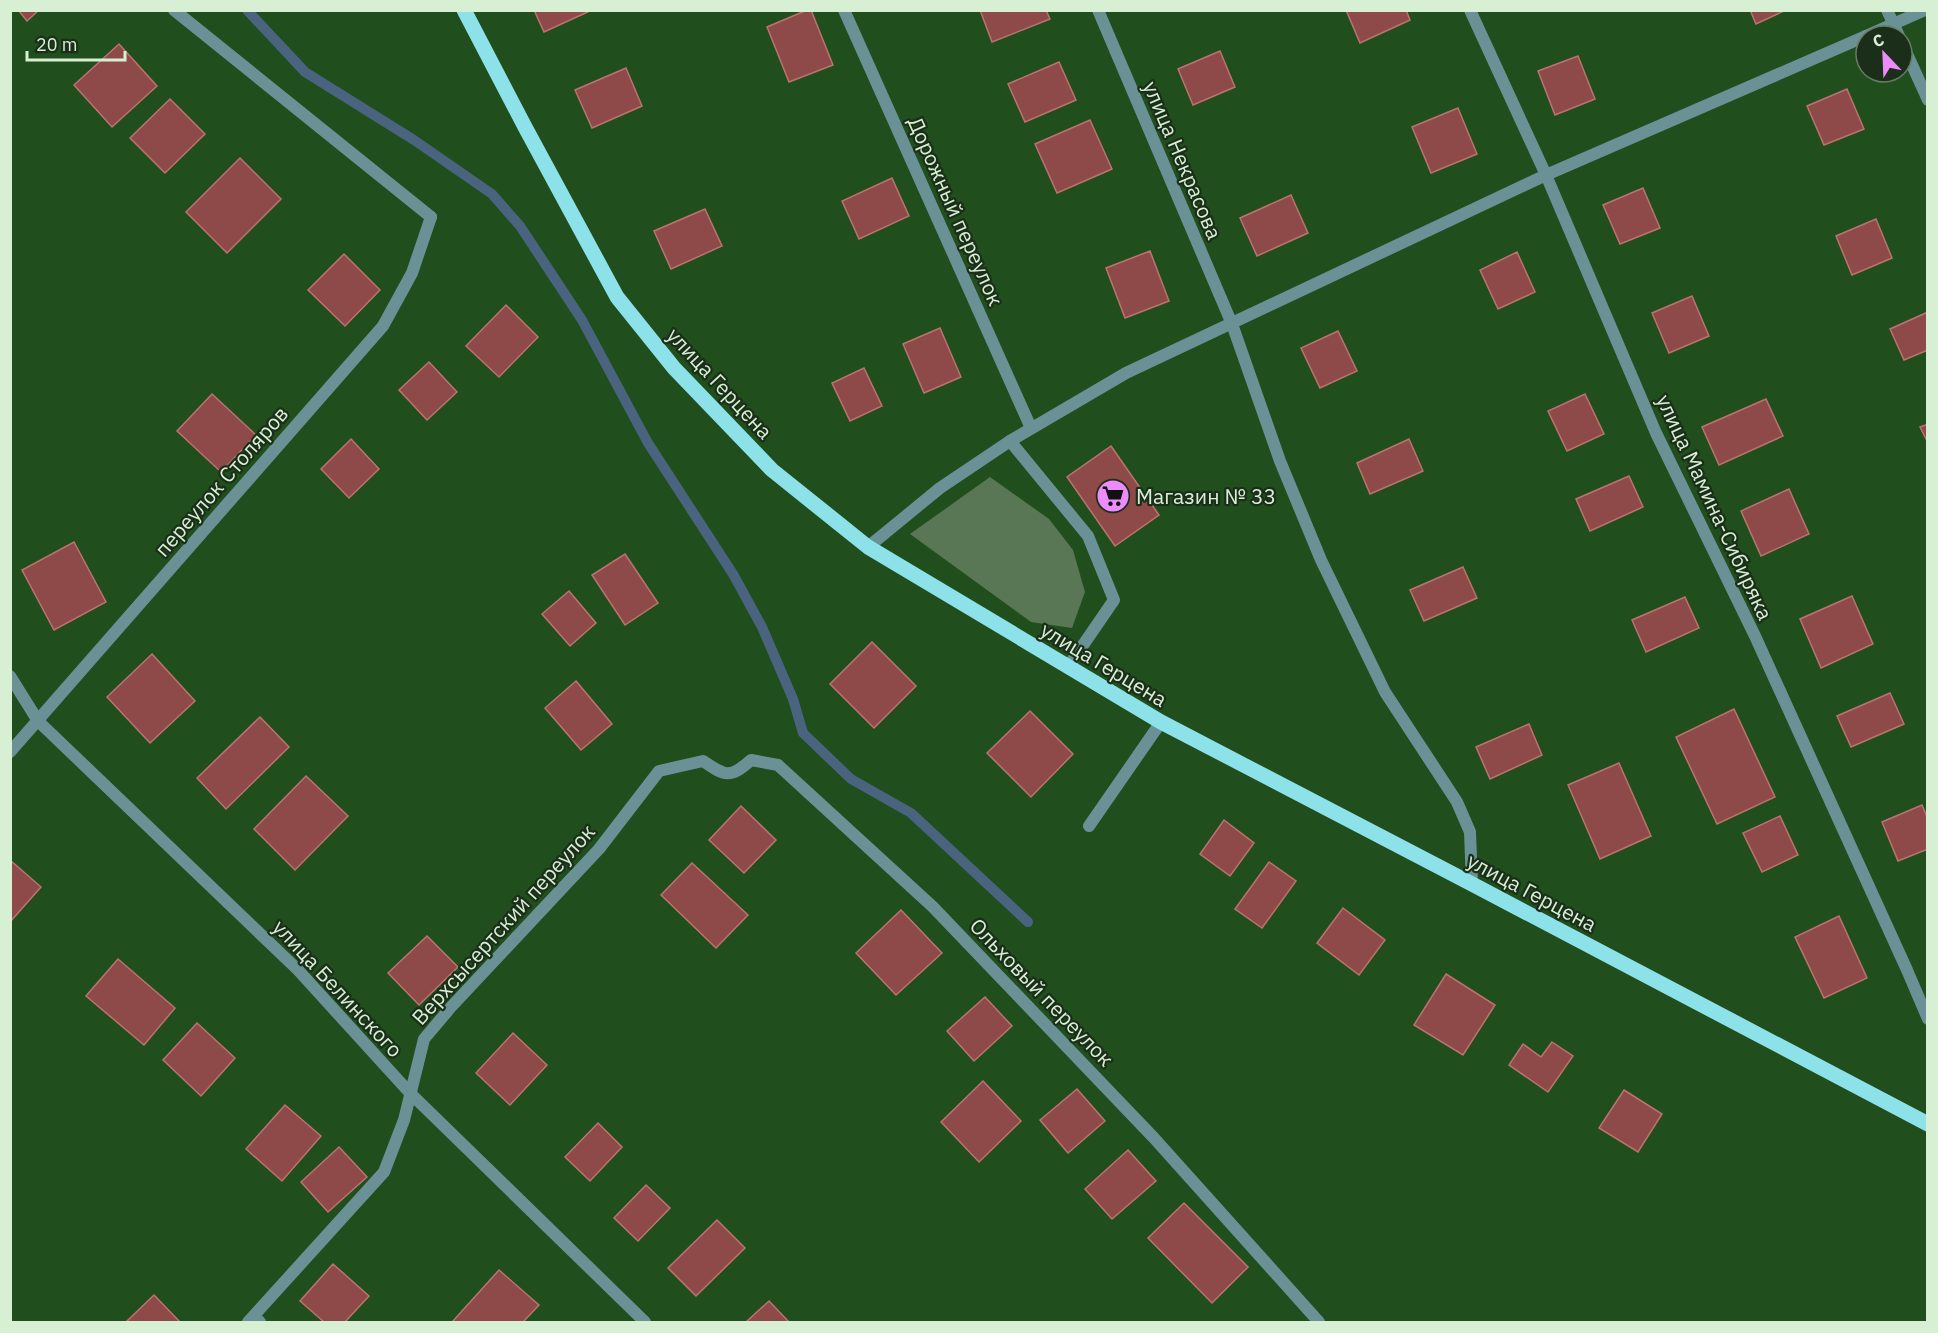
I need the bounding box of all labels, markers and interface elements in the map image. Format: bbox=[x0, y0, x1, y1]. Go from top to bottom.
scale bar bbox=[27, 24, 124, 62]
north arrow bbox=[1854, 24, 1914, 84]
text: С bbox=[1869, 29, 1887, 51]
text: 20 m bbox=[36, 33, 78, 56]
street label: улица Некрасова bbox=[1137, 77, 1229, 243]
street label: Дорожный переулок bbox=[902, 112, 1010, 310]
street label: улица Герцена bbox=[661, 321, 779, 445]
street label: улица Мамина-Сибиряка bbox=[1650, 390, 1780, 624]
street label: переулок Столяров bbox=[148, 400, 294, 562]
supermarket icon: Магазин № 33 bbox=[1095, 478, 1131, 514]
place label: Магазин № 33 bbox=[1136, 482, 1276, 510]
street label: улица Герцена bbox=[1036, 615, 1172, 713]
street label: Верхсысертский переулок bbox=[405, 818, 601, 1030]
street label: улица Герцена bbox=[1462, 846, 1602, 938]
street label: Ольховый переулок bbox=[964, 912, 1120, 1072]
street label: улица Белинского bbox=[267, 913, 409, 1063]

